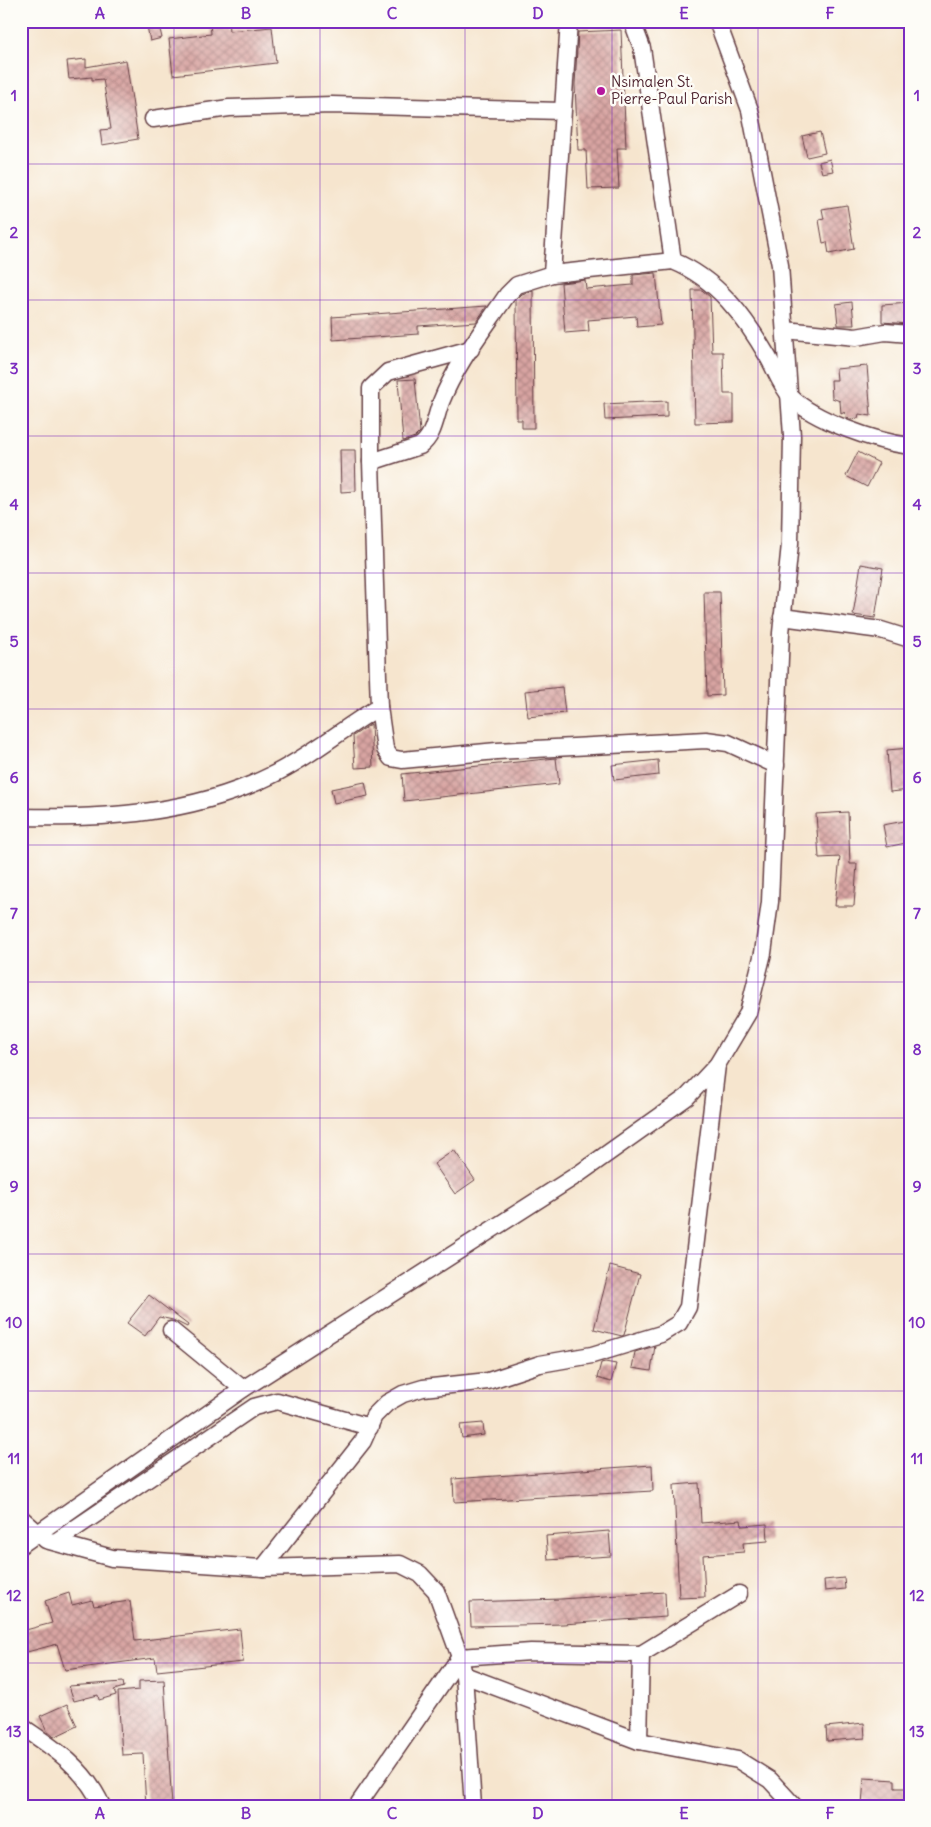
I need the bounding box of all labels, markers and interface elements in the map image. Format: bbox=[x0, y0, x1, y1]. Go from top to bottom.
text: A bbox=[95, 3, 105, 23]
text: B bbox=[241, 3, 252, 23]
text: C bbox=[387, 3, 398, 23]
text: D bbox=[532, 3, 544, 23]
text: E bbox=[679, 3, 689, 23]
text: F bbox=[825, 3, 835, 23]
place label: Nsimalen St. Pierre-Paul Parish bbox=[611, 72, 733, 108]
text: 1 bbox=[11, 85, 17, 105]
marker: Nsimalen St. Pierre-Paul Parish bbox=[595, 85, 607, 97]
text: 1 bbox=[914, 85, 920, 105]
text: 2 bbox=[10, 222, 19, 242]
text: 2 bbox=[913, 222, 922, 242]
text: 3 bbox=[9, 358, 19, 378]
text: 3 bbox=[912, 358, 922, 378]
text: 4 bbox=[9, 494, 19, 514]
text: 4 bbox=[912, 494, 922, 514]
text: 5 bbox=[9, 631, 19, 651]
text: 5 bbox=[912, 631, 922, 651]
text: 6 bbox=[9, 767, 19, 787]
text: 6 bbox=[912, 767, 922, 787]
text: 7 bbox=[10, 903, 18, 923]
text: 7 bbox=[913, 903, 921, 923]
text: 8 bbox=[9, 1039, 19, 1059]
text: 8 bbox=[912, 1039, 922, 1059]
text: 9 bbox=[9, 1176, 19, 1196]
text: 9 bbox=[912, 1176, 922, 1196]
text: 10 bbox=[6, 1312, 22, 1332]
text: 10 bbox=[909, 1312, 925, 1332]
text: 11 bbox=[8, 1448, 20, 1468]
text: 11 bbox=[911, 1448, 923, 1468]
text: 12 bbox=[6, 1585, 22, 1605]
text: 12 bbox=[909, 1585, 925, 1605]
text: 13 bbox=[6, 1721, 22, 1741]
text: 13 bbox=[909, 1721, 925, 1741]
text: A bbox=[95, 1803, 105, 1823]
text: B bbox=[241, 1803, 252, 1823]
text: C bbox=[387, 1803, 398, 1823]
text: D bbox=[532, 1803, 544, 1823]
text: E bbox=[679, 1803, 689, 1823]
text: F bbox=[825, 1803, 835, 1823]

